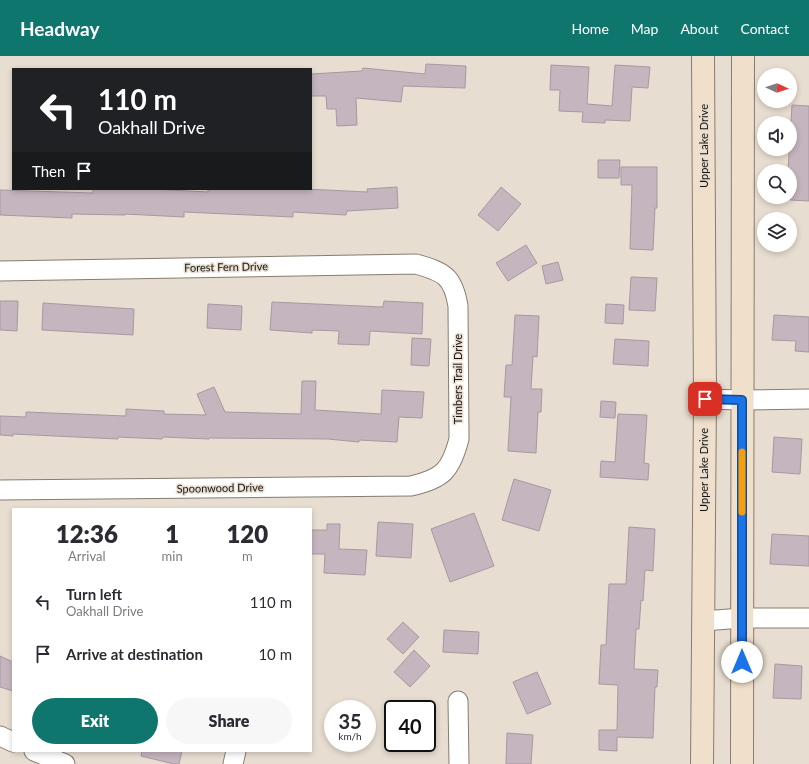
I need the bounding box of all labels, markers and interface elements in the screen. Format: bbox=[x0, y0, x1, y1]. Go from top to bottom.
text: Headway bbox=[20, 17, 99, 40]
text: Home bbox=[571, 20, 609, 37]
text: Map bbox=[631, 20, 658, 37]
text: About bbox=[680, 20, 718, 37]
text: Contact bbox=[740, 20, 789, 37]
north arrow bbox=[757, 68, 797, 108]
map controls bbox=[757, 68, 797, 252]
text: 110 m bbox=[98, 82, 177, 116]
icon: left bbox=[32, 84, 84, 136]
street label: Upper Lake Drive bbox=[697, 104, 710, 188]
text: Oakhall Drive bbox=[98, 116, 205, 138]
button: sound bbox=[757, 116, 797, 156]
icon: arrive bbox=[73, 160, 95, 182]
text: Then bbox=[32, 162, 65, 180]
button: search bbox=[757, 164, 797, 204]
button: layers bbox=[757, 212, 797, 252]
street label: Forest Fern Drive bbox=[184, 259, 268, 274]
street label: Timbers Trail Drive bbox=[451, 334, 464, 424]
pin bbox=[688, 382, 722, 416]
icon: arrive bbox=[694, 388, 716, 410]
street label: Upper Lake Drive bbox=[697, 428, 710, 512]
street label: Spoonwood Drive bbox=[176, 480, 264, 495]
text: 12:36 bbox=[56, 519, 118, 548]
text: 1 bbox=[165, 519, 179, 548]
text: 120 bbox=[226, 519, 268, 548]
text: Arrival bbox=[68, 548, 106, 564]
text: min bbox=[162, 548, 183, 564]
text: m bbox=[242, 548, 253, 564]
text: Turn left bbox=[66, 585, 122, 603]
icon: left bbox=[32, 591, 54, 613]
text: 110 m bbox=[250, 593, 292, 611]
text: Oakhall Drive bbox=[66, 603, 143, 619]
position arrow bbox=[721, 641, 763, 683]
icon: arrive bbox=[32, 643, 54, 665]
text: Arrive at destination bbox=[66, 645, 203, 663]
text: 10 m bbox=[258, 645, 292, 663]
button: Exit bbox=[32, 698, 158, 744]
button: Share bbox=[166, 698, 292, 744]
speed limit sign: 40 bbox=[384, 700, 436, 752]
text: 35 bbox=[338, 709, 362, 733]
text: km/h bbox=[338, 730, 362, 742]

